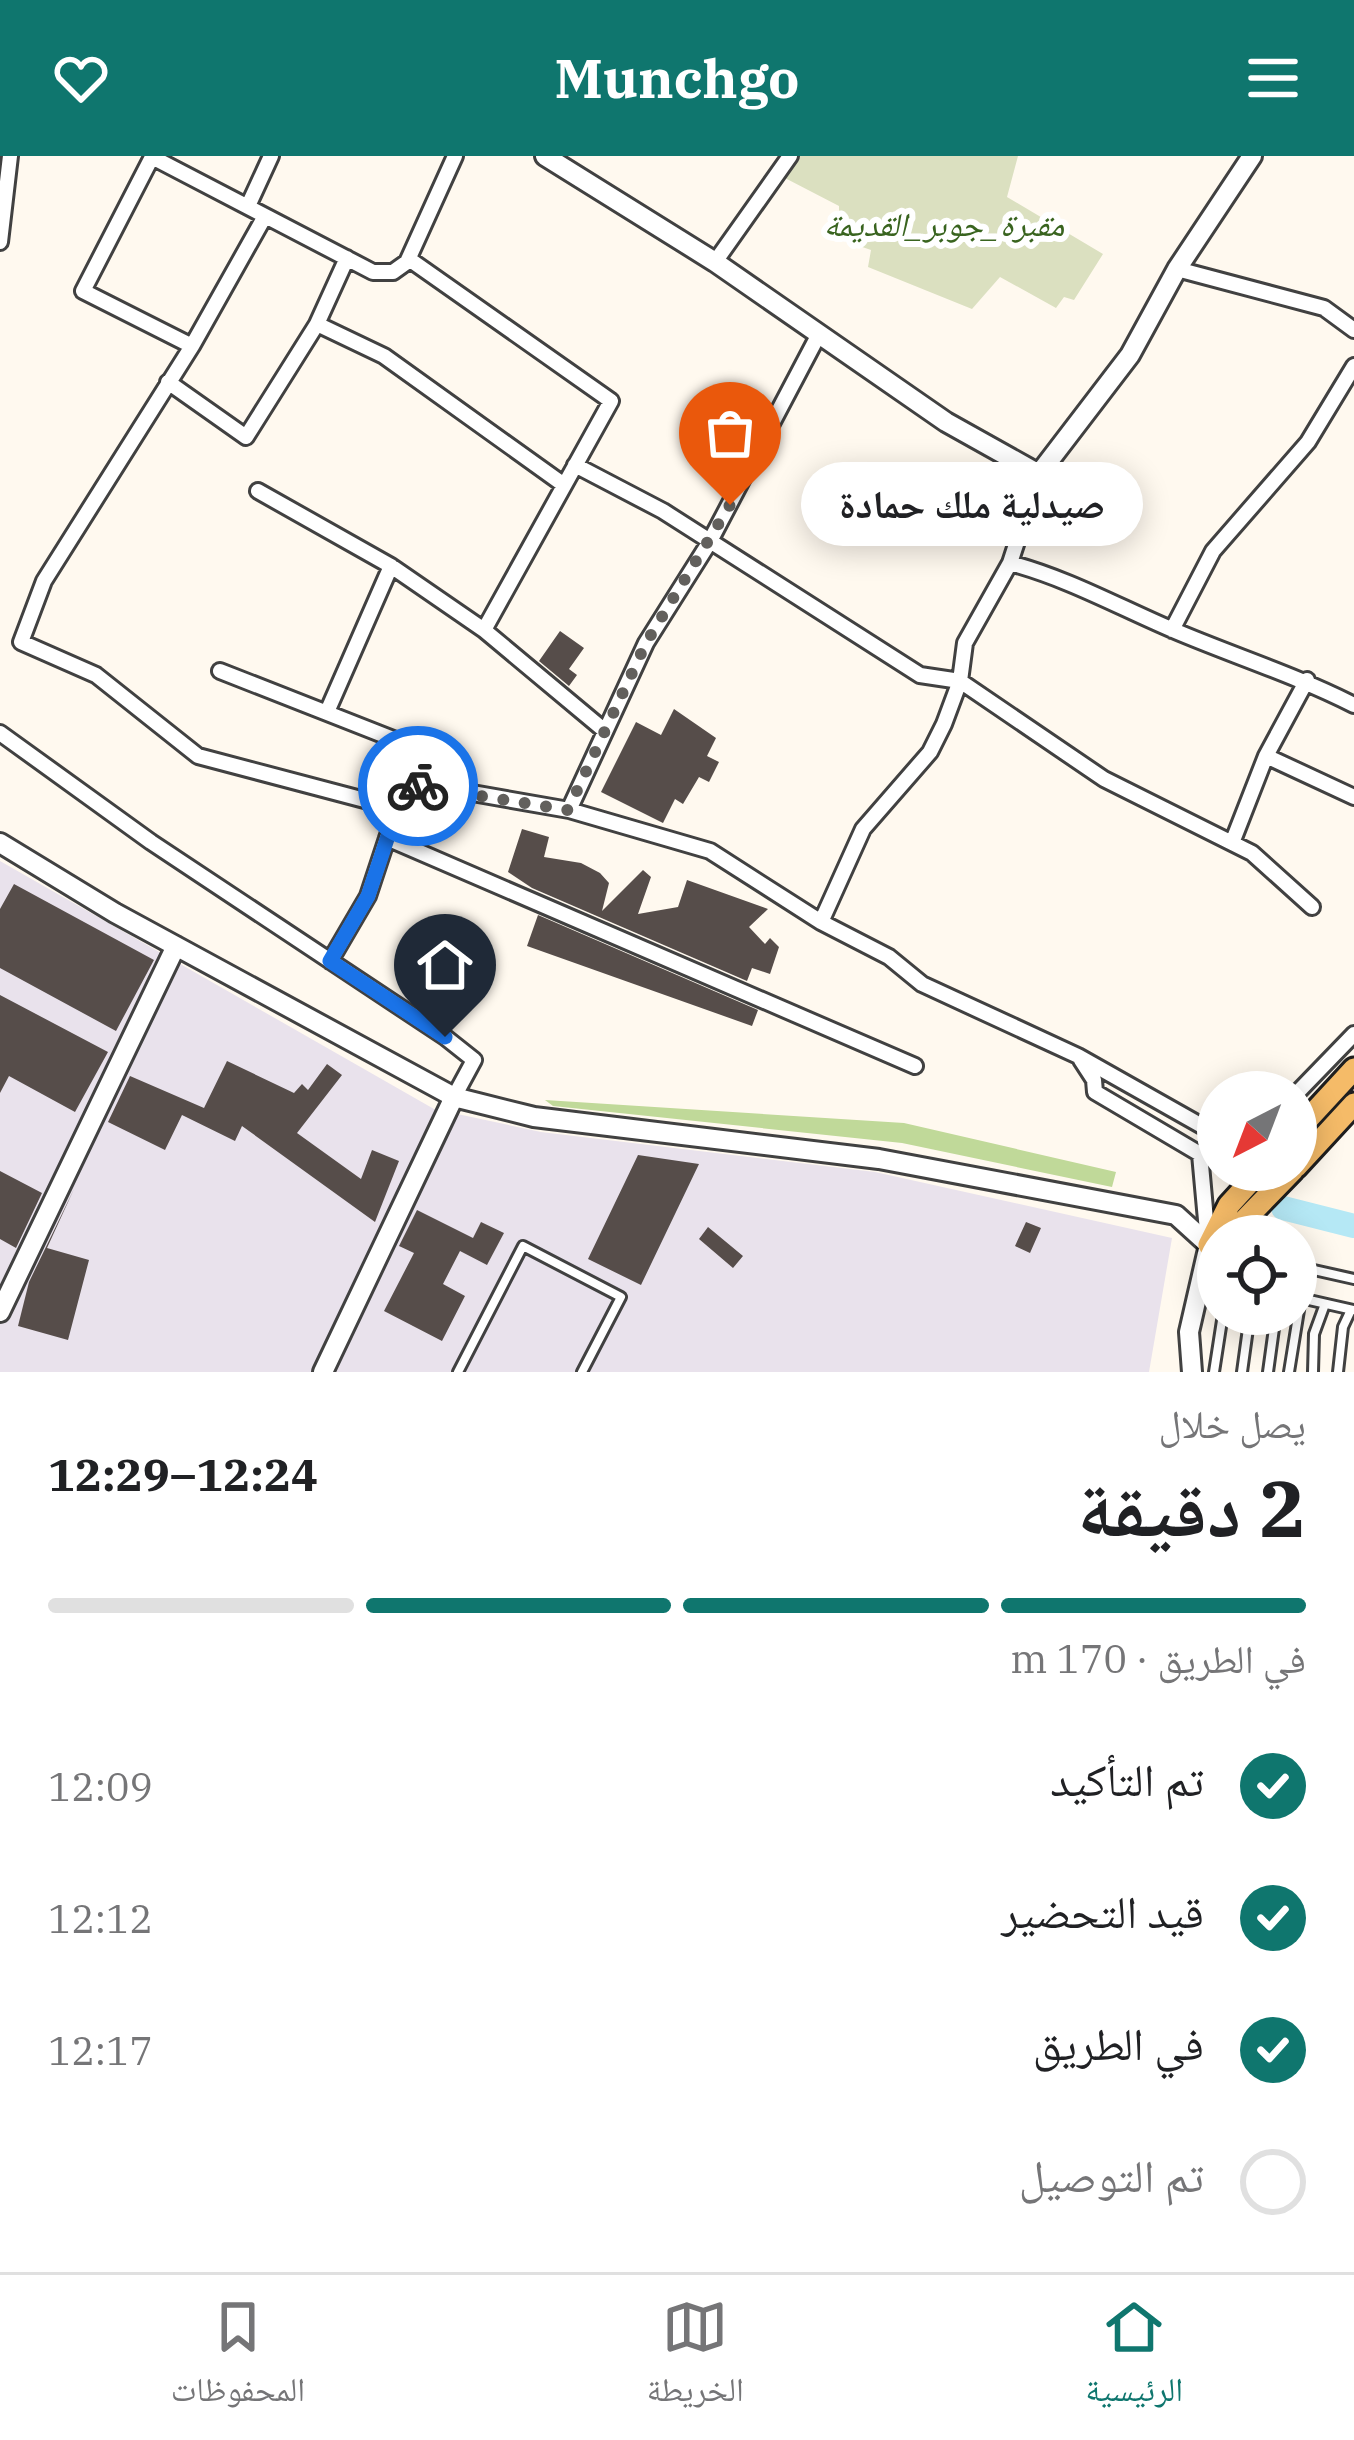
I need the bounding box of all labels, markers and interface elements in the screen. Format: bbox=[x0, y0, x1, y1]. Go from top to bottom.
text: Munchgo bbox=[555, 43, 799, 113]
icon: heart bbox=[48, 45, 114, 111]
icon: menu bbox=[1240, 45, 1306, 111]
park label: مقبرة_جوبر_القديمة bbox=[824, 202, 1064, 245]
pin bbox=[679, 382, 781, 505]
icon: bag bbox=[697, 400, 763, 466]
callout: صيدلية ملك حمادة bbox=[802, 463, 1144, 547]
text: صيدلية ملك حمادة bbox=[839, 478, 1105, 529]
courier bbox=[358, 726, 478, 846]
icon: bike bbox=[385, 753, 451, 819]
pin bbox=[394, 914, 496, 1037]
icon: home bbox=[412, 932, 478, 998]
north arrow bbox=[1197, 1071, 1317, 1191]
map controls bbox=[1197, 1071, 1317, 1335]
button: locate bbox=[1197, 1215, 1317, 1335]
text: يصل خلال bbox=[1158, 1398, 1306, 1449]
text: 12:24–12:29 bbox=[48, 1445, 318, 1503]
text: 2 دقيقة bbox=[1077, 1457, 1306, 1558]
text: في الطريق · 170 m bbox=[1010, 1633, 1306, 1684]
text: تم التأكيد bbox=[1050, 1750, 1204, 1808]
icon: check bbox=[1240, 1753, 1306, 1819]
text: 12:09 bbox=[48, 1761, 153, 1812]
text: قيد التحضير bbox=[1001, 1882, 1204, 1940]
icon: check bbox=[1240, 1885, 1306, 1951]
text: 12:12 bbox=[48, 1893, 153, 1944]
text: في الطريق bbox=[1033, 2014, 1204, 2072]
icon: check bbox=[1240, 2017, 1306, 2083]
text: 12:17 bbox=[48, 2025, 153, 2076]
text: تم التوصيل bbox=[1019, 2146, 1204, 2204]
tab: المحفوظات bbox=[171, 2294, 305, 2422]
tab: الخريطة bbox=[647, 2294, 744, 2422]
tab: الرئيسية bbox=[1085, 2294, 1183, 2422]

